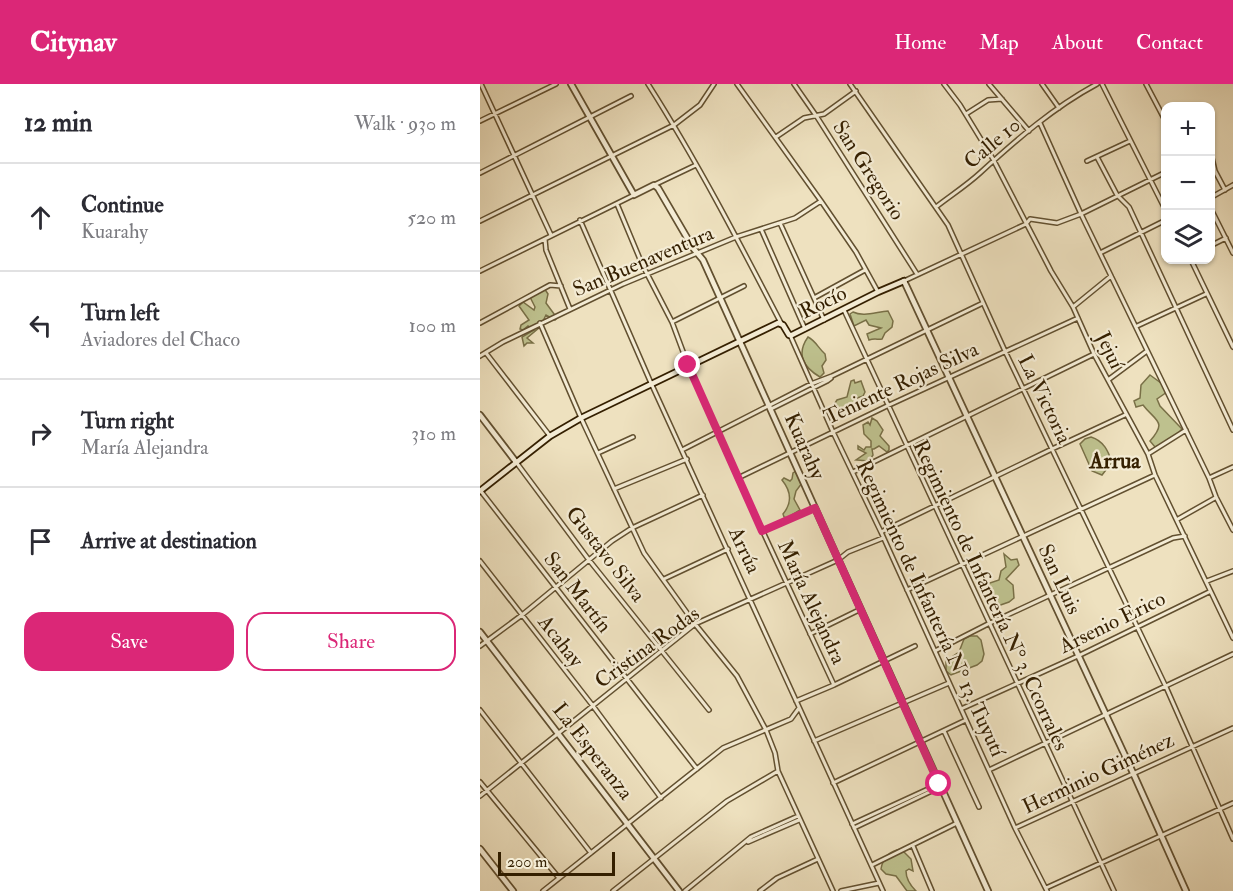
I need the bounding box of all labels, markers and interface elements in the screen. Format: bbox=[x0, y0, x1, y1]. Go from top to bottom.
text: Citynav bbox=[30, 25, 117, 60]
text: Home bbox=[894, 29, 946, 56]
text: Map bbox=[979, 29, 1019, 56]
text: About bbox=[1052, 29, 1103, 56]
text: Contact bbox=[1136, 29, 1203, 56]
map controls bbox=[1161, 102, 1215, 264]
button: + bbox=[1161, 102, 1215, 156]
text: 12 min bbox=[24, 107, 92, 139]
text: Walk · 930 m bbox=[354, 111, 456, 136]
street label: Calle 10 bbox=[958, 112, 1026, 175]
street label: San Gregorio bbox=[826, 115, 911, 225]
button: − bbox=[1161, 156, 1215, 210]
text: Continue bbox=[81, 191, 164, 219]
icon: ahead bbox=[24, 201, 57, 234]
text: 520 m bbox=[407, 205, 456, 230]
button: layers bbox=[1161, 210, 1215, 264]
text: Kuarahy bbox=[81, 219, 148, 244]
street label: San Buenaventura bbox=[569, 219, 718, 303]
street label: Rocío bbox=[795, 280, 851, 325]
text: Turn left bbox=[81, 299, 160, 327]
icon: left bbox=[24, 309, 57, 342]
text: 100 m bbox=[409, 313, 456, 338]
street label: Jejuí bbox=[1089, 326, 1131, 375]
text: Aviadores del Chaco bbox=[81, 327, 240, 352]
street label: Teniente Rojas Silva bbox=[820, 336, 983, 431]
street label: La Victoria bbox=[1011, 350, 1078, 449]
route end bbox=[674, 351, 700, 377]
text: Turn right bbox=[81, 407, 174, 435]
street label: Kuarahy bbox=[778, 409, 831, 484]
icon: right bbox=[24, 417, 57, 450]
text: 310 m bbox=[411, 421, 456, 446]
text: María Alejandra bbox=[81, 435, 208, 460]
street label: Regimiento de Infantería N° 3. Ccorrales bbox=[907, 436, 1075, 755]
district label: Arrua bbox=[1089, 447, 1141, 475]
street label: Regimiento de Infantería N° 13. Tuyutí bbox=[850, 455, 1012, 762]
street label: Gustavo Silva bbox=[560, 501, 652, 608]
street label: Arrúa bbox=[722, 522, 767, 578]
icon: arrive bbox=[24, 525, 57, 558]
text: Arrive at destination bbox=[81, 527, 257, 555]
street label: María Alejandra bbox=[771, 536, 852, 669]
street label: San Luis bbox=[1032, 540, 1088, 619]
street label: San Martín bbox=[538, 546, 618, 638]
street label: Arsenio Erico bbox=[1054, 585, 1170, 660]
street label: Cristina Rodas bbox=[590, 600, 705, 695]
street label: Acahay bbox=[531, 609, 590, 674]
button: Save bbox=[24, 612, 234, 671]
button: Share bbox=[246, 612, 456, 671]
street label: La Esperanza bbox=[546, 697, 639, 806]
street label: Herminio Giménez bbox=[1018, 726, 1178, 820]
route start bbox=[925, 770, 951, 796]
scale bar bbox=[498, 849, 615, 876]
text: 200 m bbox=[507, 852, 547, 872]

